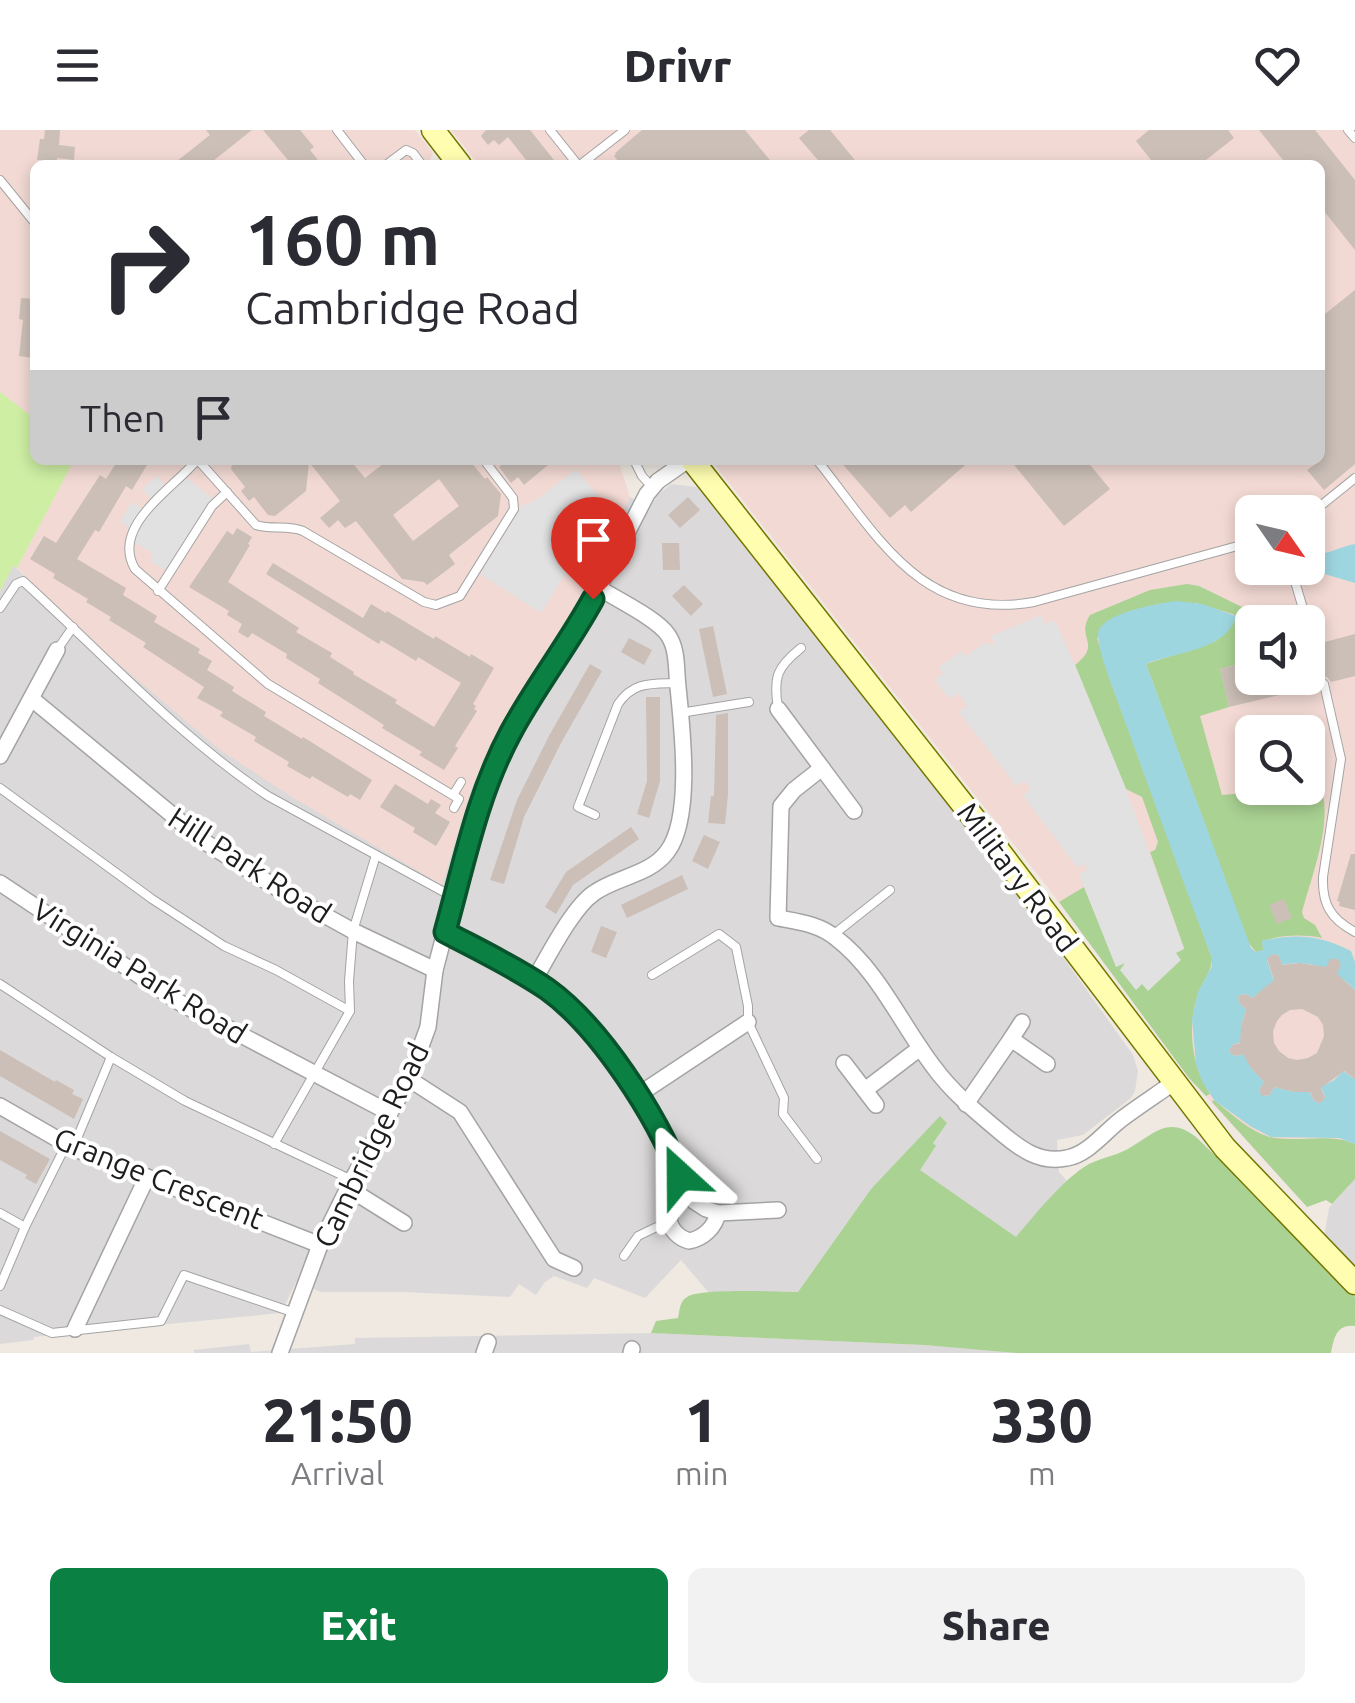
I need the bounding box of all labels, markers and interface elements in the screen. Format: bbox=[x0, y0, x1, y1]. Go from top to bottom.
icon: menu bbox=[50, 38, 105, 93]
icon: heart bbox=[1250, 38, 1305, 93]
text: Drivr bbox=[623, 40, 732, 91]
icon: right bbox=[80, 200, 210, 330]
text: 160 m bbox=[245, 200, 440, 278]
text: Cambridge Road bbox=[245, 282, 580, 333]
icon: arrive bbox=[186, 390, 241, 445]
text: Then bbox=[80, 397, 166, 439]
north arrow bbox=[1235, 495, 1325, 585]
map controls bbox=[1235, 495, 1325, 805]
pin bbox=[551, 497, 636, 600]
icon: arrive bbox=[566, 512, 621, 567]
button: sound bbox=[1235, 605, 1325, 695]
button: search bbox=[1235, 715, 1325, 805]
street label: Military Road bbox=[951, 796, 1085, 958]
street label: Hill Park Road bbox=[163, 800, 337, 930]
street label: Virginia Park Road bbox=[27, 892, 253, 1050]
street label: Cambridge Road bbox=[307, 1037, 435, 1253]
street label: Grange Crescent bbox=[49, 1120, 269, 1236]
position arrow bbox=[628, 1124, 732, 1228]
text: 21:50 bbox=[262, 1386, 413, 1453]
text: 1 bbox=[685, 1386, 719, 1453]
text: 330 bbox=[991, 1386, 1093, 1453]
text: Arrival bbox=[291, 1455, 384, 1491]
text: min bbox=[675, 1455, 729, 1491]
text: m bbox=[1028, 1455, 1056, 1491]
button: Exit bbox=[50, 1568, 668, 1683]
button: Share bbox=[688, 1568, 1305, 1683]

